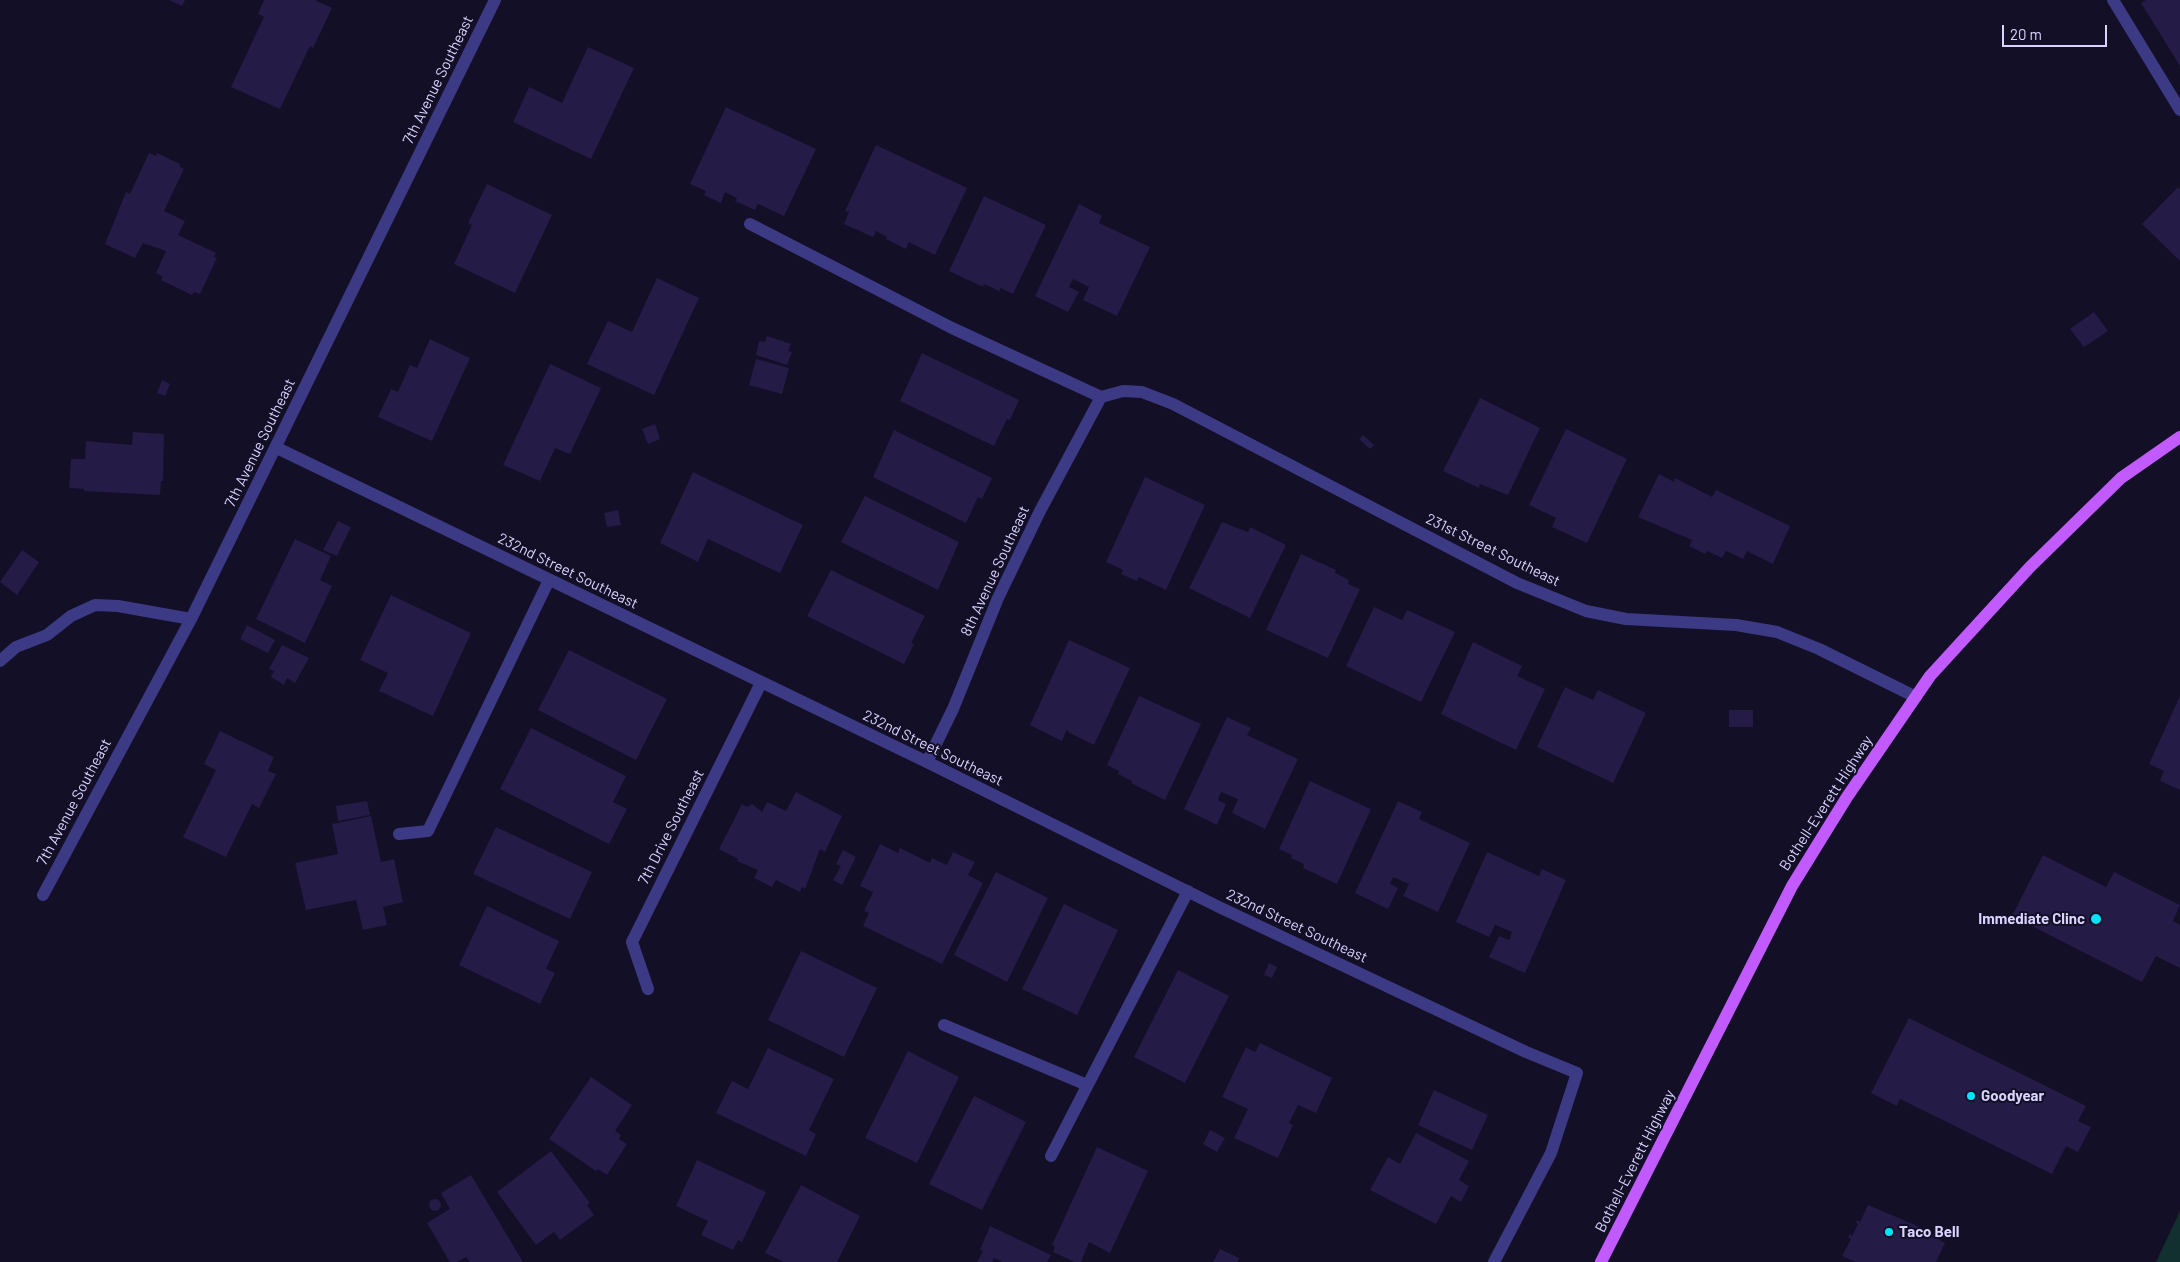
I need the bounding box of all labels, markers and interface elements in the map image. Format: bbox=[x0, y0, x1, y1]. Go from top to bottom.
street label: 7th Avenue Southeast bbox=[399, 13, 477, 147]
scale bar bbox=[2005, 15, 2110, 47]
text: 20 m bbox=[2010, 25, 2042, 43]
street label: 7th Avenue Southeast bbox=[221, 376, 299, 510]
street label: 8th Avenue Southeast bbox=[957, 503, 1033, 639]
street label: 231st Street Southeast bbox=[1423, 510, 1563, 590]
street label: 232nd Street Southeast bbox=[495, 529, 641, 613]
street label: 232nd Street Southeast bbox=[860, 706, 1006, 790]
street label: Bothell-Everett Highway bbox=[1776, 732, 1876, 874]
street label: 7th Avenue Southeast bbox=[33, 736, 115, 868]
street label: 7th Drive Southeast bbox=[634, 766, 708, 888]
street label: 232nd Street Southeast bbox=[1224, 885, 1370, 967]
place label: Immediate Clinc bbox=[1978, 910, 2085, 928]
marker: Immediate Clinc bbox=[2089, 912, 2103, 926]
street label: Bothell-Everett Highway bbox=[1591, 1087, 1679, 1235]
place label: Goodyear bbox=[1981, 1087, 2044, 1105]
marker: Goodyear bbox=[1965, 1090, 1977, 1102]
place label: Taco Bell bbox=[1899, 1223, 1959, 1241]
marker: Taco Bell bbox=[1883, 1226, 1895, 1238]

